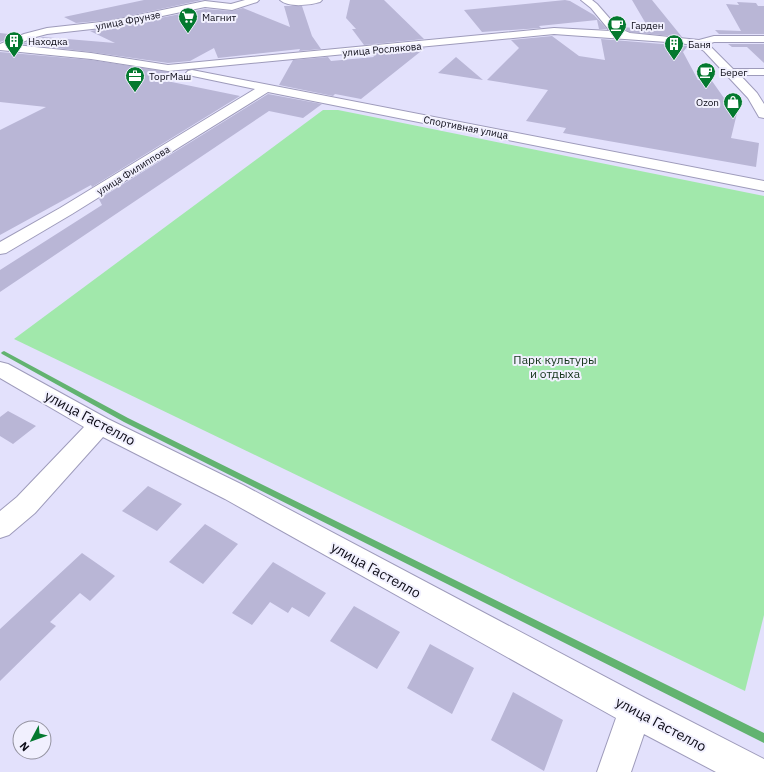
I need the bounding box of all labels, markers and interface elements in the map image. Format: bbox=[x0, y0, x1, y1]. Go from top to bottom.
supermarket icon: Магнит bbox=[177, 6, 199, 34]
street label: улица Фрунзе bbox=[95, 8, 162, 33]
place label: Магнит bbox=[202, 11, 237, 24]
cafe icon: Гарден bbox=[606, 14, 628, 42]
place label: Гарден bbox=[631, 19, 664, 32]
building icon: Находка bbox=[3, 30, 25, 58]
building icon: Баня bbox=[663, 33, 685, 61]
place label: Находка bbox=[28, 35, 68, 48]
place label: Баня bbox=[688, 38, 711, 51]
street label: улица Рослякова bbox=[342, 40, 423, 59]
cafe icon: Берег bbox=[695, 61, 717, 89]
office icon: ТоргМаш bbox=[124, 65, 146, 93]
place label: Берег bbox=[720, 66, 748, 79]
place label: ТоргМаш bbox=[149, 70, 191, 83]
shop icon: Ozon bbox=[722, 91, 744, 119]
place label: Ozon bbox=[696, 96, 719, 109]
street label: Спортивная улица bbox=[422, 113, 510, 142]
street label: улица Филиппова bbox=[94, 142, 173, 198]
park label: Парк культуры и отдыха bbox=[513, 352, 597, 381]
street label: улица Гастелло bbox=[42, 387, 139, 450]
street label: улица Гастелло bbox=[328, 538, 424, 602]
street label: улица Гастелло bbox=[613, 693, 710, 756]
north arrow bbox=[12, 720, 52, 760]
text: N bbox=[17, 739, 32, 754]

